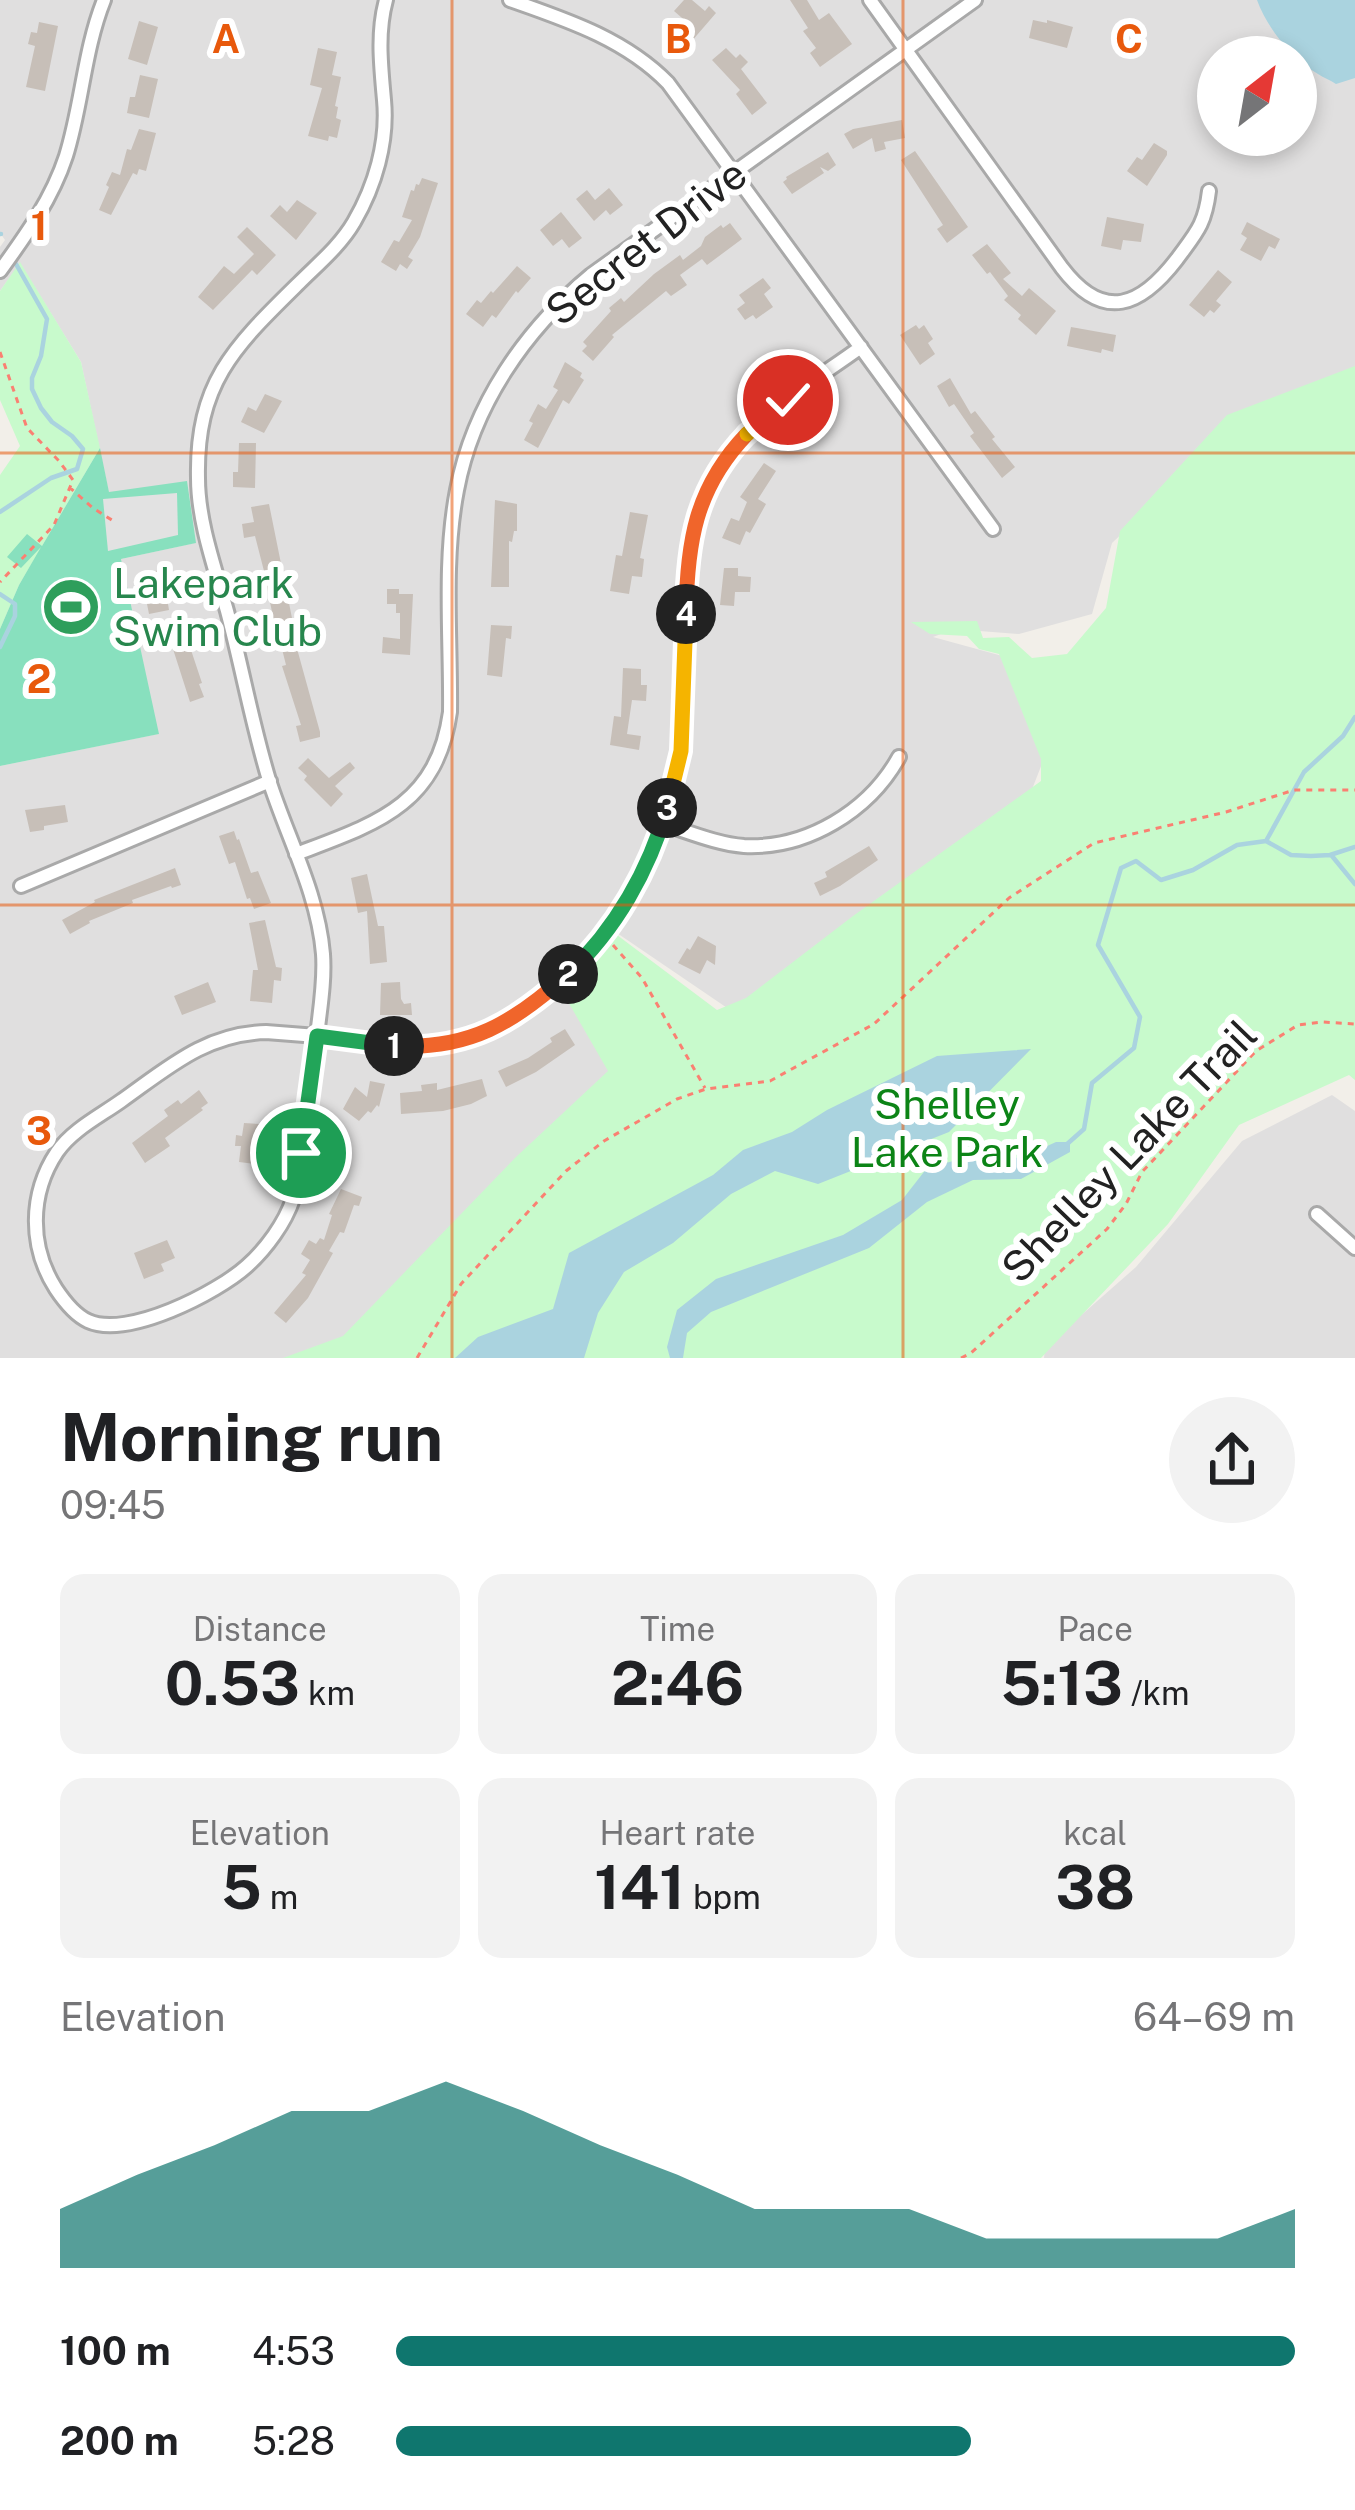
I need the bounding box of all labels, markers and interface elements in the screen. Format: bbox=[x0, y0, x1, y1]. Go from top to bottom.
text: A bbox=[212, 16, 240, 62]
text: B bbox=[665, 16, 691, 62]
text: C bbox=[1115, 16, 1143, 62]
north arrow bbox=[1197, 36, 1317, 156]
map controls bbox=[1197, 36, 1317, 156]
street label: Secret Drive bbox=[536, 148, 756, 335]
text: 1 bbox=[31, 203, 47, 249]
pin bbox=[737, 349, 839, 451]
icon: check bbox=[755, 367, 821, 433]
place label: Lakepark Swim Club bbox=[113, 558, 322, 655]
sports icon: Lakepark Swim Club bbox=[40, 576, 102, 638]
pin: 4 bbox=[656, 584, 716, 644]
text: 4 bbox=[675, 595, 697, 633]
text: 2 bbox=[27, 656, 51, 702]
pin: 3 bbox=[637, 778, 697, 838]
text: 3 bbox=[656, 789, 678, 827]
pin: 2 bbox=[538, 944, 598, 1004]
text: 2 bbox=[558, 955, 578, 993]
street label: Shelley Lake Trail bbox=[991, 1010, 1266, 1292]
pin: 1 bbox=[364, 1016, 424, 1076]
text: 1 bbox=[387, 1027, 401, 1065]
park label: Shelley Lake Park bbox=[851, 1079, 1043, 1176]
pin bbox=[250, 1102, 352, 1204]
text: 3 bbox=[26, 1108, 52, 1154]
icon: arrive bbox=[268, 1120, 334, 1186]
button: share bbox=[1169, 1397, 1295, 1523]
text: Morning run bbox=[60, 1398, 443, 1476]
text: 09:45 bbox=[60, 1482, 166, 1528]
text: Distance bbox=[193, 1610, 327, 1648]
text: Time bbox=[640, 1610, 715, 1648]
text: Pace bbox=[1057, 1610, 1133, 1648]
text: 0.53 bbox=[165, 1648, 300, 1719]
text: 2:46 bbox=[611, 1648, 744, 1719]
text: 5:13 bbox=[1001, 1648, 1123, 1719]
text: km bbox=[300, 1674, 355, 1712]
text: /km bbox=[1123, 1674, 1190, 1712]
text: Elevation bbox=[190, 1814, 330, 1852]
text: Heart rate bbox=[600, 1814, 755, 1852]
text: kcal bbox=[1063, 1814, 1127, 1852]
text: 5 bbox=[221, 1852, 262, 1923]
text: 141 bbox=[594, 1852, 685, 1923]
text: 38 bbox=[1055, 1852, 1135, 1923]
text: m bbox=[262, 1878, 298, 1916]
text: bpm bbox=[685, 1878, 761, 1916]
text: Elevation bbox=[60, 1994, 226, 2040]
text: 64–69 m bbox=[1133, 1994, 1295, 2040]
text: 100 m bbox=[60, 2328, 171, 2374]
text: 4:53 bbox=[252, 2328, 335, 2374]
text: 200 m bbox=[60, 2418, 179, 2464]
text: 5:28 bbox=[252, 2418, 335, 2464]

